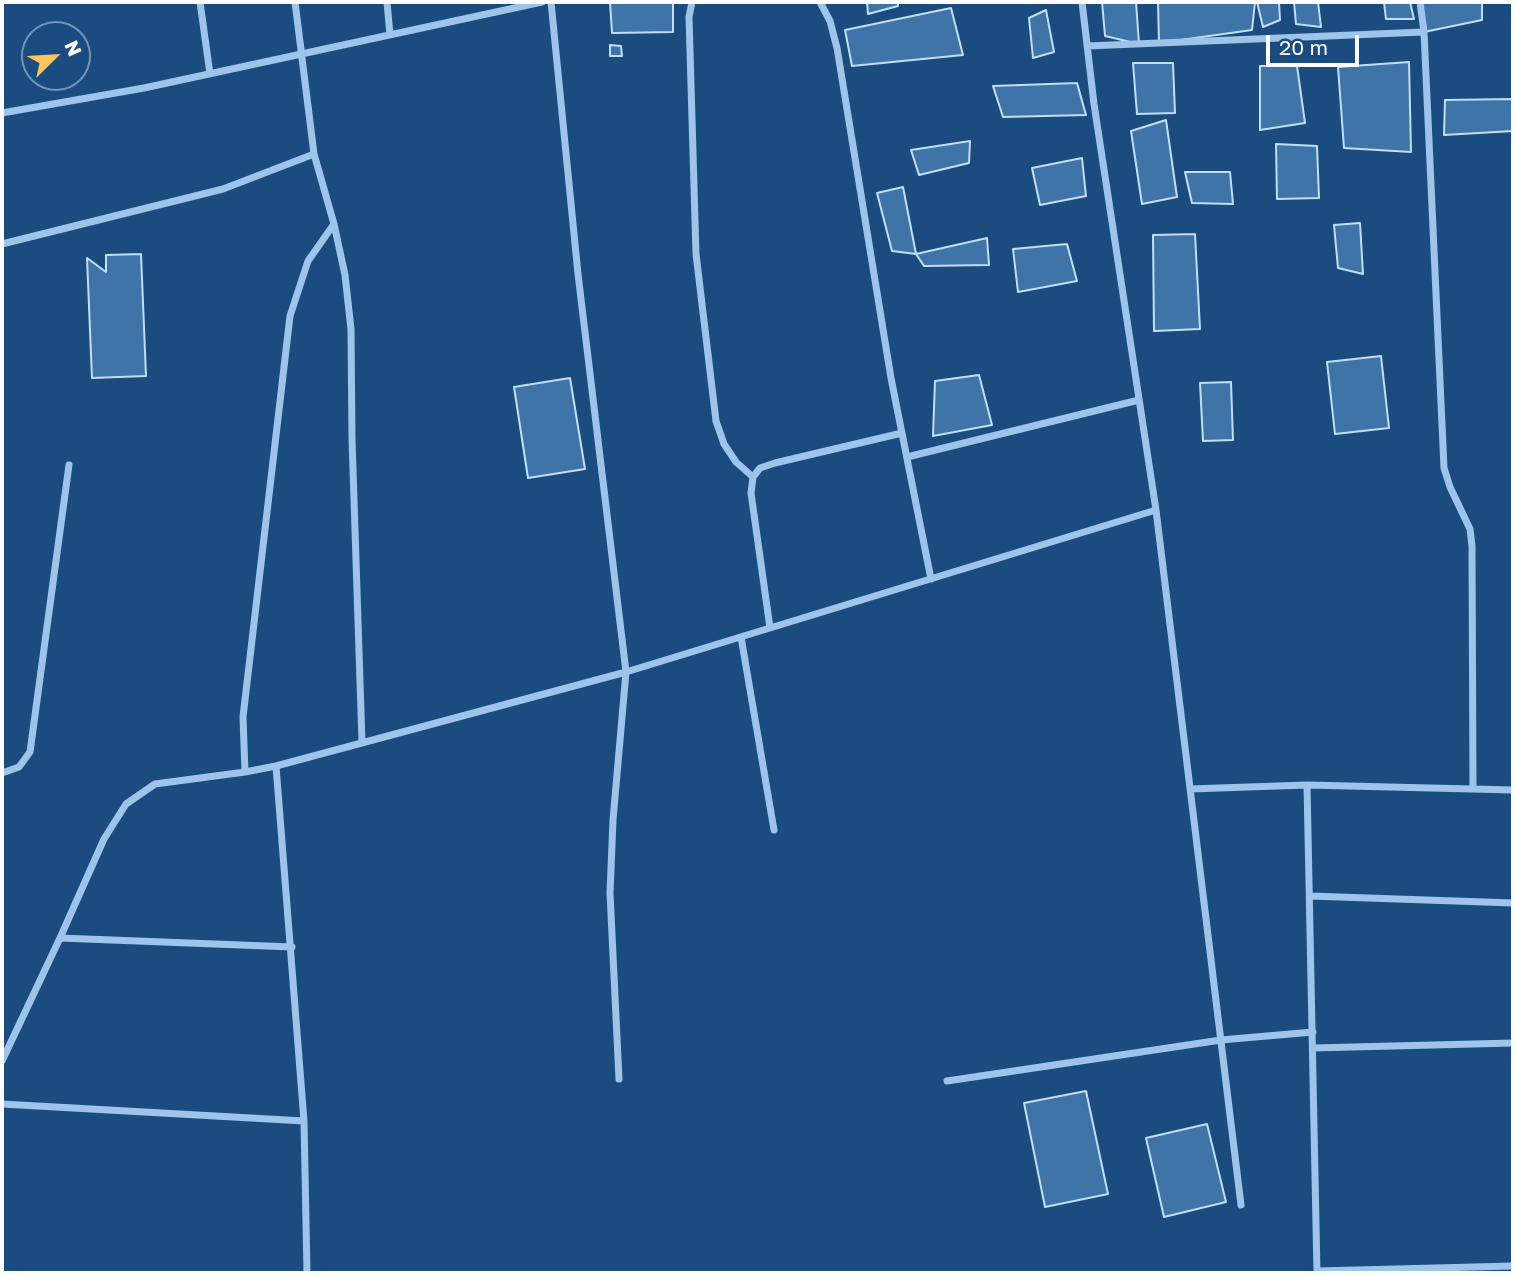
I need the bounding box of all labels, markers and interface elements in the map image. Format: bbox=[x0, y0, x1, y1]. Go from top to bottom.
north arrow bbox=[21, 21, 91, 91]
scale bar bbox=[1270, 21, 1363, 65]
text: 20 m bbox=[1279, 34, 1328, 60]
text: N bbox=[60, 37, 87, 59]

